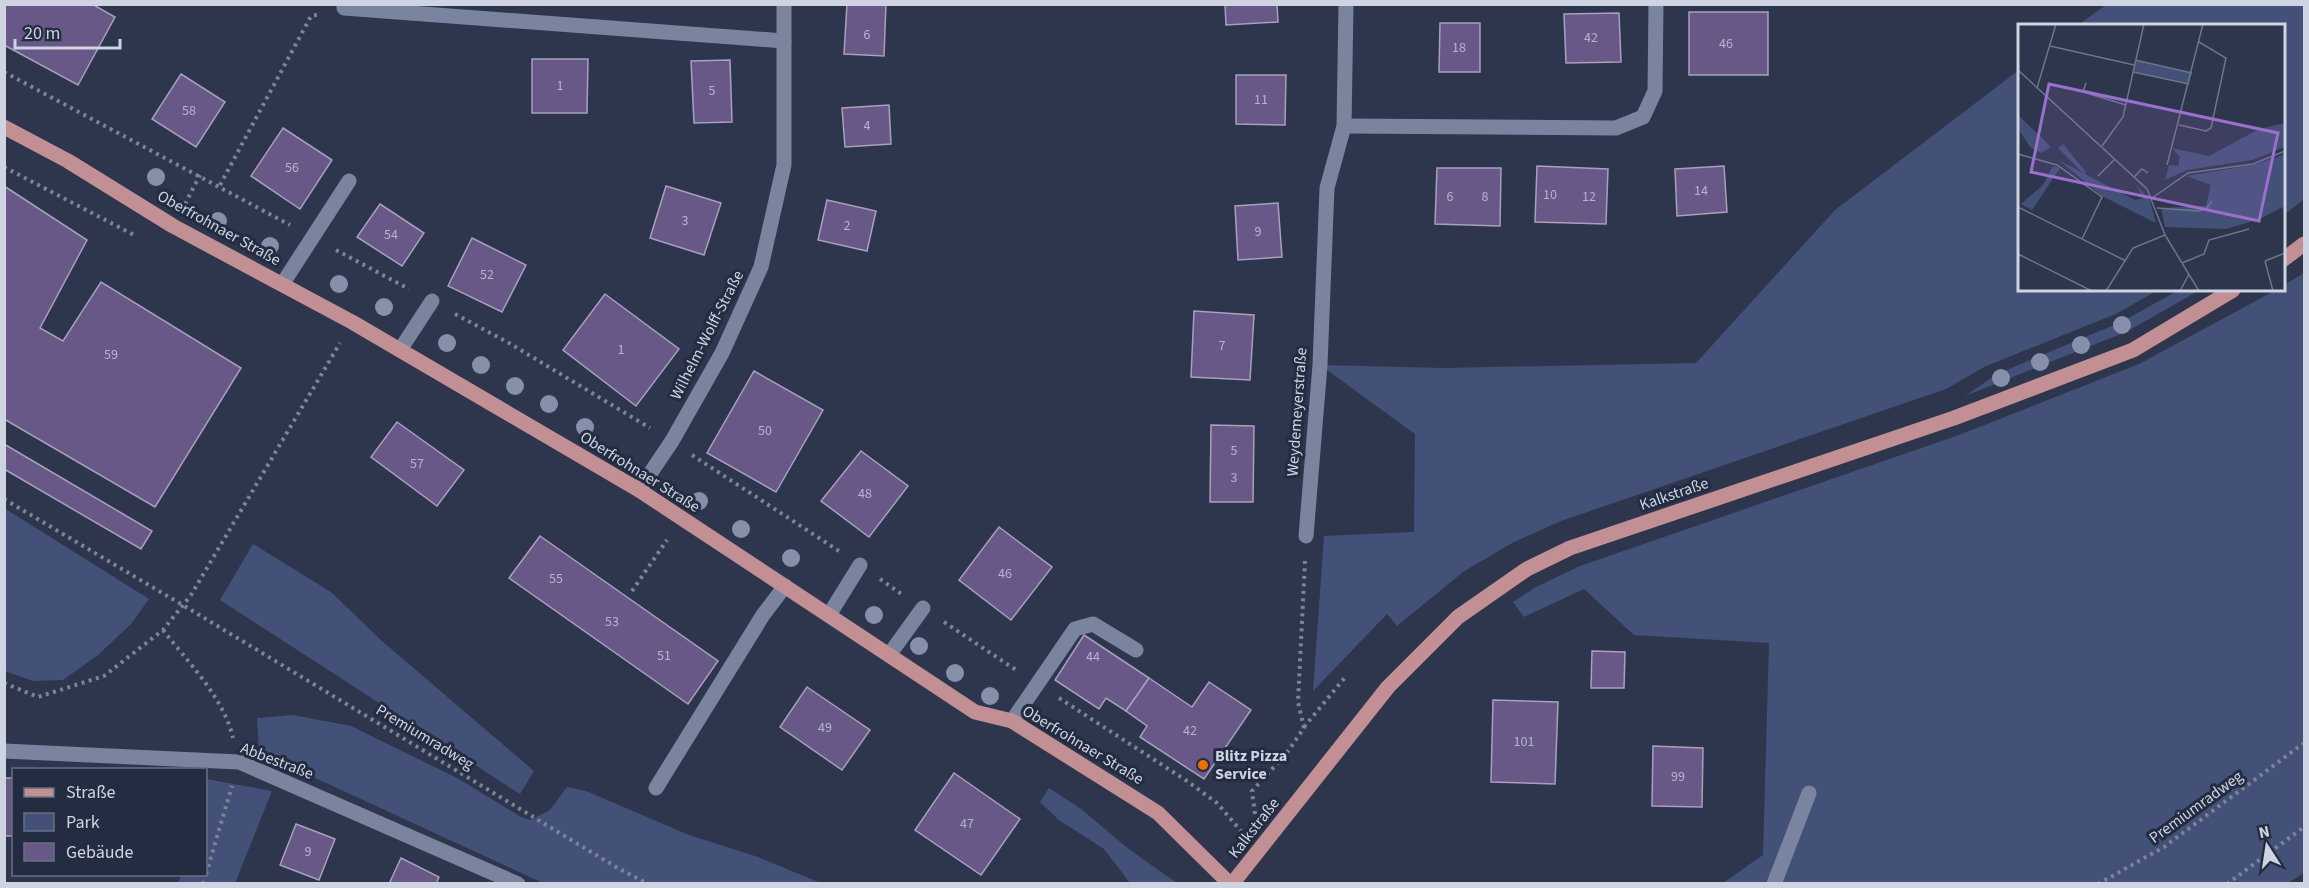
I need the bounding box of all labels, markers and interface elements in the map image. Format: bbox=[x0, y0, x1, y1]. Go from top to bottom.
scale bar bbox=[15, 12, 120, 50]
text: 20 m bbox=[24, 21, 60, 46]
inset map bbox=[2018, 24, 2285, 291]
house number: 6 bbox=[864, 25, 871, 45]
house number: 42 bbox=[1584, 28, 1598, 48]
house number: 46 bbox=[1719, 34, 1733, 54]
house number: 18 bbox=[1452, 38, 1466, 58]
house number: 1 bbox=[557, 76, 564, 96]
house number: 5 bbox=[709, 81, 716, 101]
house number: 11 bbox=[1254, 90, 1268, 110]
house number: 58 bbox=[182, 101, 196, 121]
house number: 4 bbox=[864, 116, 871, 136]
house number: 56 bbox=[285, 158, 299, 178]
house number: 14 bbox=[1694, 181, 1708, 201]
street label: Oberfrohnaer Straße bbox=[153, 185, 285, 271]
house number: 10 bbox=[1543, 185, 1557, 205]
house number: 6 bbox=[1447, 187, 1454, 207]
house number: 8 bbox=[1482, 187, 1489, 207]
house number: 12 bbox=[1582, 187, 1596, 207]
house number: 3 bbox=[682, 211, 689, 231]
house number: 2 bbox=[844, 216, 851, 236]
house number: 9 bbox=[1255, 222, 1262, 242]
house number: 54 bbox=[384, 225, 398, 245]
house number: 52 bbox=[480, 265, 494, 285]
street label: Wilhelm-Wolff-Straße bbox=[665, 267, 749, 403]
house number: 7 bbox=[1219, 336, 1226, 356]
house number: 1 bbox=[618, 340, 625, 360]
house number: 59 bbox=[104, 345, 118, 365]
street label: Weydemeyerstraße bbox=[1282, 347, 1312, 477]
house number: 50 bbox=[758, 421, 772, 441]
street label: Oberfrohnaer Straße bbox=[576, 426, 704, 518]
house number: 5 bbox=[1231, 441, 1238, 461]
house number: 57 bbox=[410, 454, 424, 474]
house number: 3 bbox=[1231, 468, 1238, 488]
street label: Kalkstraße bbox=[1637, 472, 1711, 516]
house number: 48 bbox=[858, 484, 872, 504]
house number: 46 bbox=[998, 564, 1012, 584]
house number: 55 bbox=[549, 569, 563, 589]
house number: 53 bbox=[605, 612, 619, 632]
house number: 51 bbox=[657, 646, 671, 666]
house number: 44 bbox=[1086, 647, 1100, 667]
street label: Premiumradweg bbox=[372, 699, 478, 775]
street label: Oberfrohnaer Straße bbox=[1018, 700, 1148, 790]
house number: 49 bbox=[818, 718, 832, 738]
house number: 42 bbox=[1183, 721, 1197, 741]
house number: 101 bbox=[1514, 732, 1534, 752]
street label: Abbestraße bbox=[237, 737, 317, 785]
place label: Blitz Pizza Service bbox=[1215, 745, 1287, 785]
marker: Blitz Pizza Service bbox=[1196, 758, 1210, 772]
street label: Premiumradweg bbox=[2145, 765, 2247, 849]
house number: 99 bbox=[1671, 767, 1685, 787]
legend bbox=[12, 768, 207, 876]
text: Straße bbox=[66, 780, 116, 805]
street label: Kalkstraße bbox=[1223, 793, 1285, 863]
text: Park bbox=[66, 810, 100, 835]
house number: 47 bbox=[960, 814, 974, 834]
north arrow bbox=[2237, 816, 2297, 876]
text: N bbox=[2257, 820, 2272, 844]
text: Gebäude bbox=[66, 840, 134, 865]
house number: 9 bbox=[305, 842, 312, 862]

